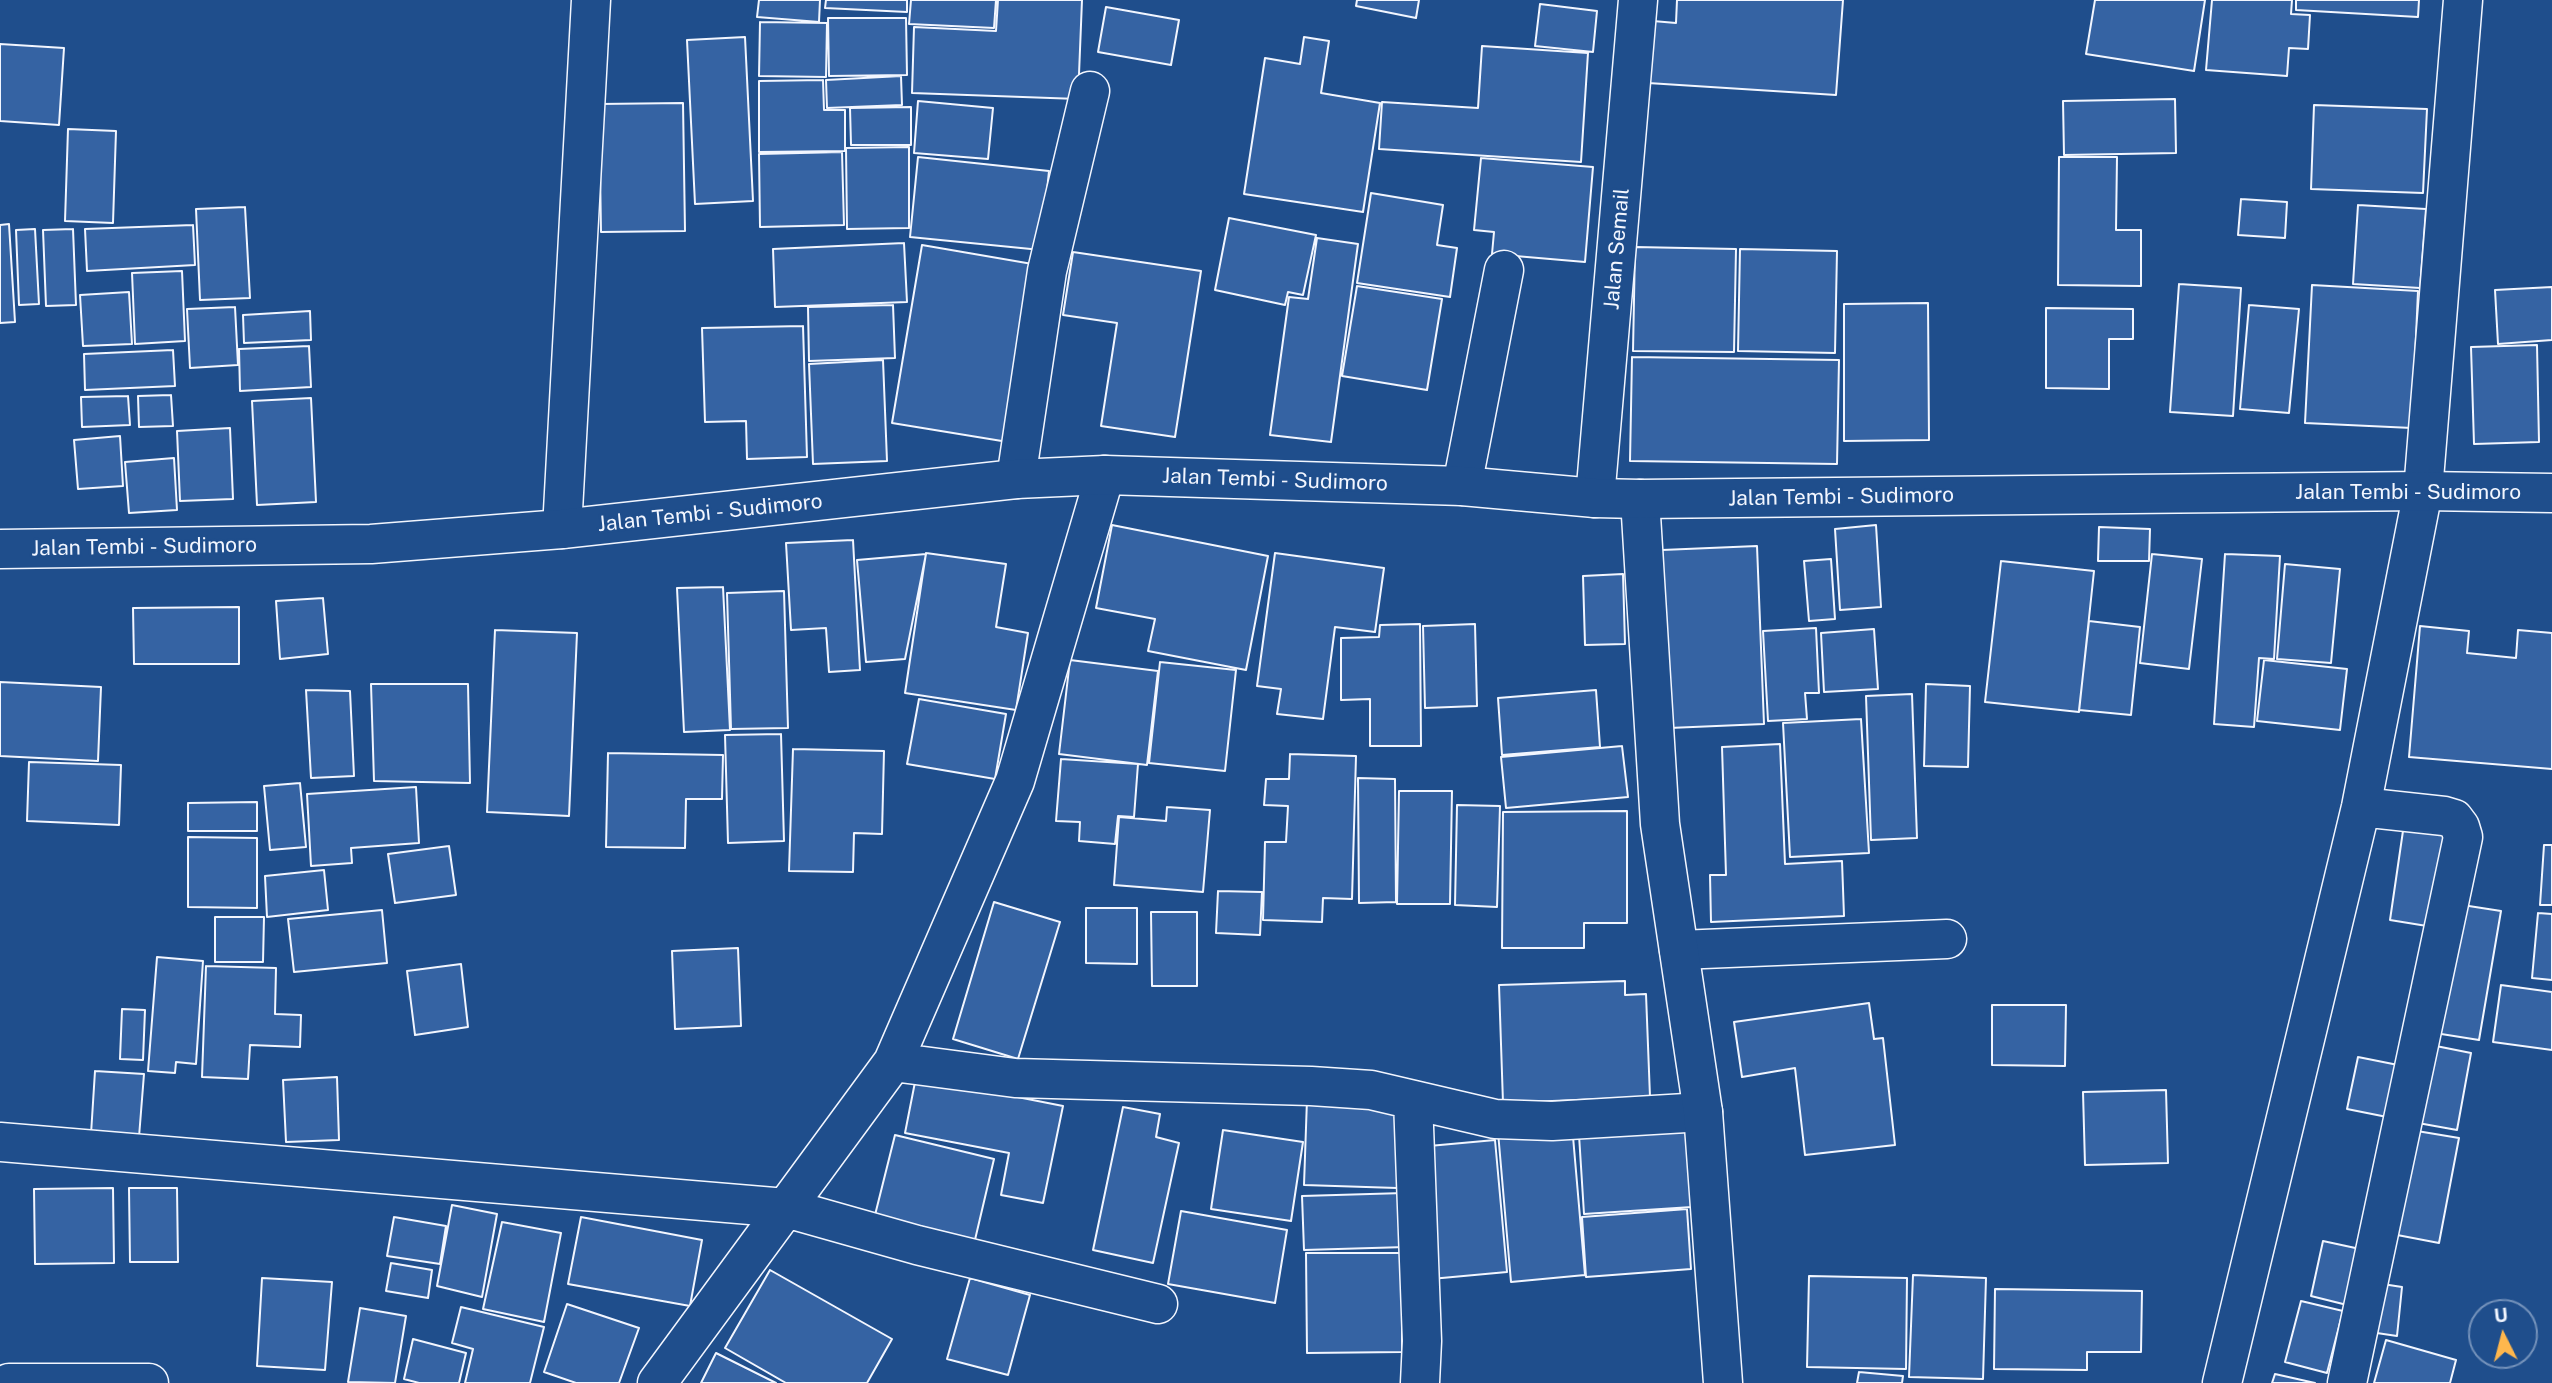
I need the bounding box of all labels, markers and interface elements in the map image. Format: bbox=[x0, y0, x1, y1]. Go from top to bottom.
street label: Jalan Semail bbox=[1599, 187, 1635, 311]
street label: Jalan Tembi - Sudimoro bbox=[1162, 463, 1388, 497]
street label: Jalan Tembi - Sudimoro bbox=[2295, 480, 2521, 506]
street label: Jalan Tembi - Sudimoro bbox=[1728, 482, 1954, 512]
street label: Jalan Tembi - Sudimoro bbox=[596, 489, 824, 537]
street label: Jalan Tembi - Sudimoro bbox=[31, 532, 257, 562]
north arrow bbox=[2468, 1299, 2538, 1369]
text: U bbox=[2493, 1303, 2509, 1327]

